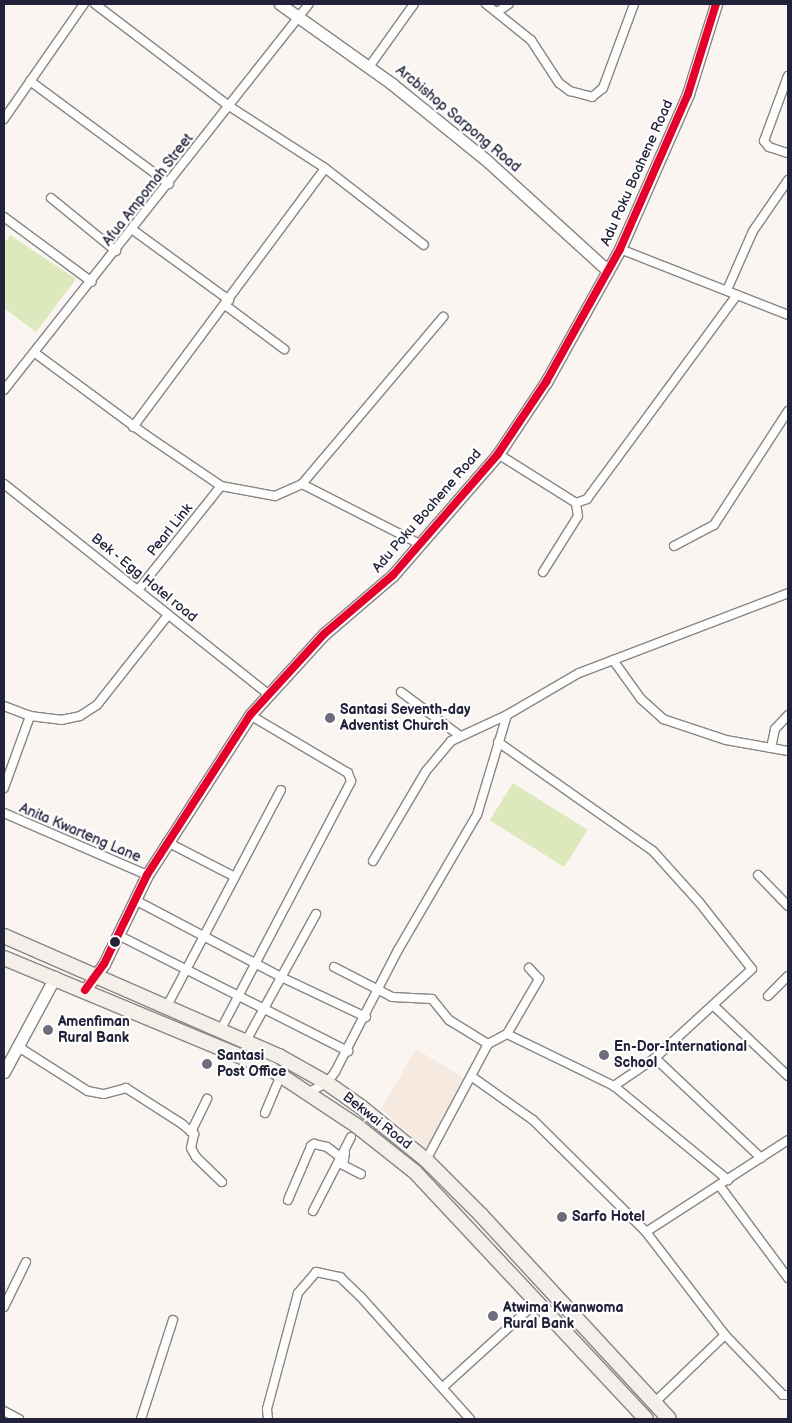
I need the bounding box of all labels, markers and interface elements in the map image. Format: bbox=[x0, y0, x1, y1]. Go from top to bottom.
street label: Arcbishop Sarpong Road bbox=[392, 62, 524, 176]
street label: Adu Poku Boahene Road bbox=[597, 98, 677, 248]
street label: Afua Ampomah Street bbox=[99, 131, 197, 249]
street label: Adu Poku Boahene Road bbox=[369, 446, 485, 576]
street label: Pearl Link bbox=[144, 500, 196, 560]
street label: Bek - Egg Hotel road bbox=[87, 530, 201, 626]
place label: Santasi Seventh-day Adventist Church bbox=[340, 702, 470, 734]
marker: Santasi Seventh-day Adventist Church bbox=[324, 712, 336, 724]
street label: Anita Kwarteng Lane bbox=[17, 800, 143, 866]
unlabelled marker bbox=[110, 937, 120, 947]
place label: Amenfiman Rural Bank bbox=[58, 1014, 130, 1046]
marker: Amenfiman Rural Bank bbox=[42, 1024, 54, 1036]
place label: En-Dor-International School bbox=[614, 1039, 747, 1072]
place label: Santasi Post Office bbox=[217, 1048, 286, 1080]
marker: En-Dor-International School bbox=[598, 1049, 610, 1061]
marker: Santasi Post Office bbox=[201, 1058, 213, 1070]
street label: Bekwai Road bbox=[339, 1089, 415, 1153]
place label: Sarfo Hotel bbox=[572, 1209, 645, 1225]
marker: Sarfo Hotel bbox=[556, 1211, 568, 1223]
place label: Atwima Kwanwoma Rural Bank bbox=[503, 1300, 624, 1332]
marker: Atwima Kwanwoma Rural Bank bbox=[487, 1310, 499, 1322]

